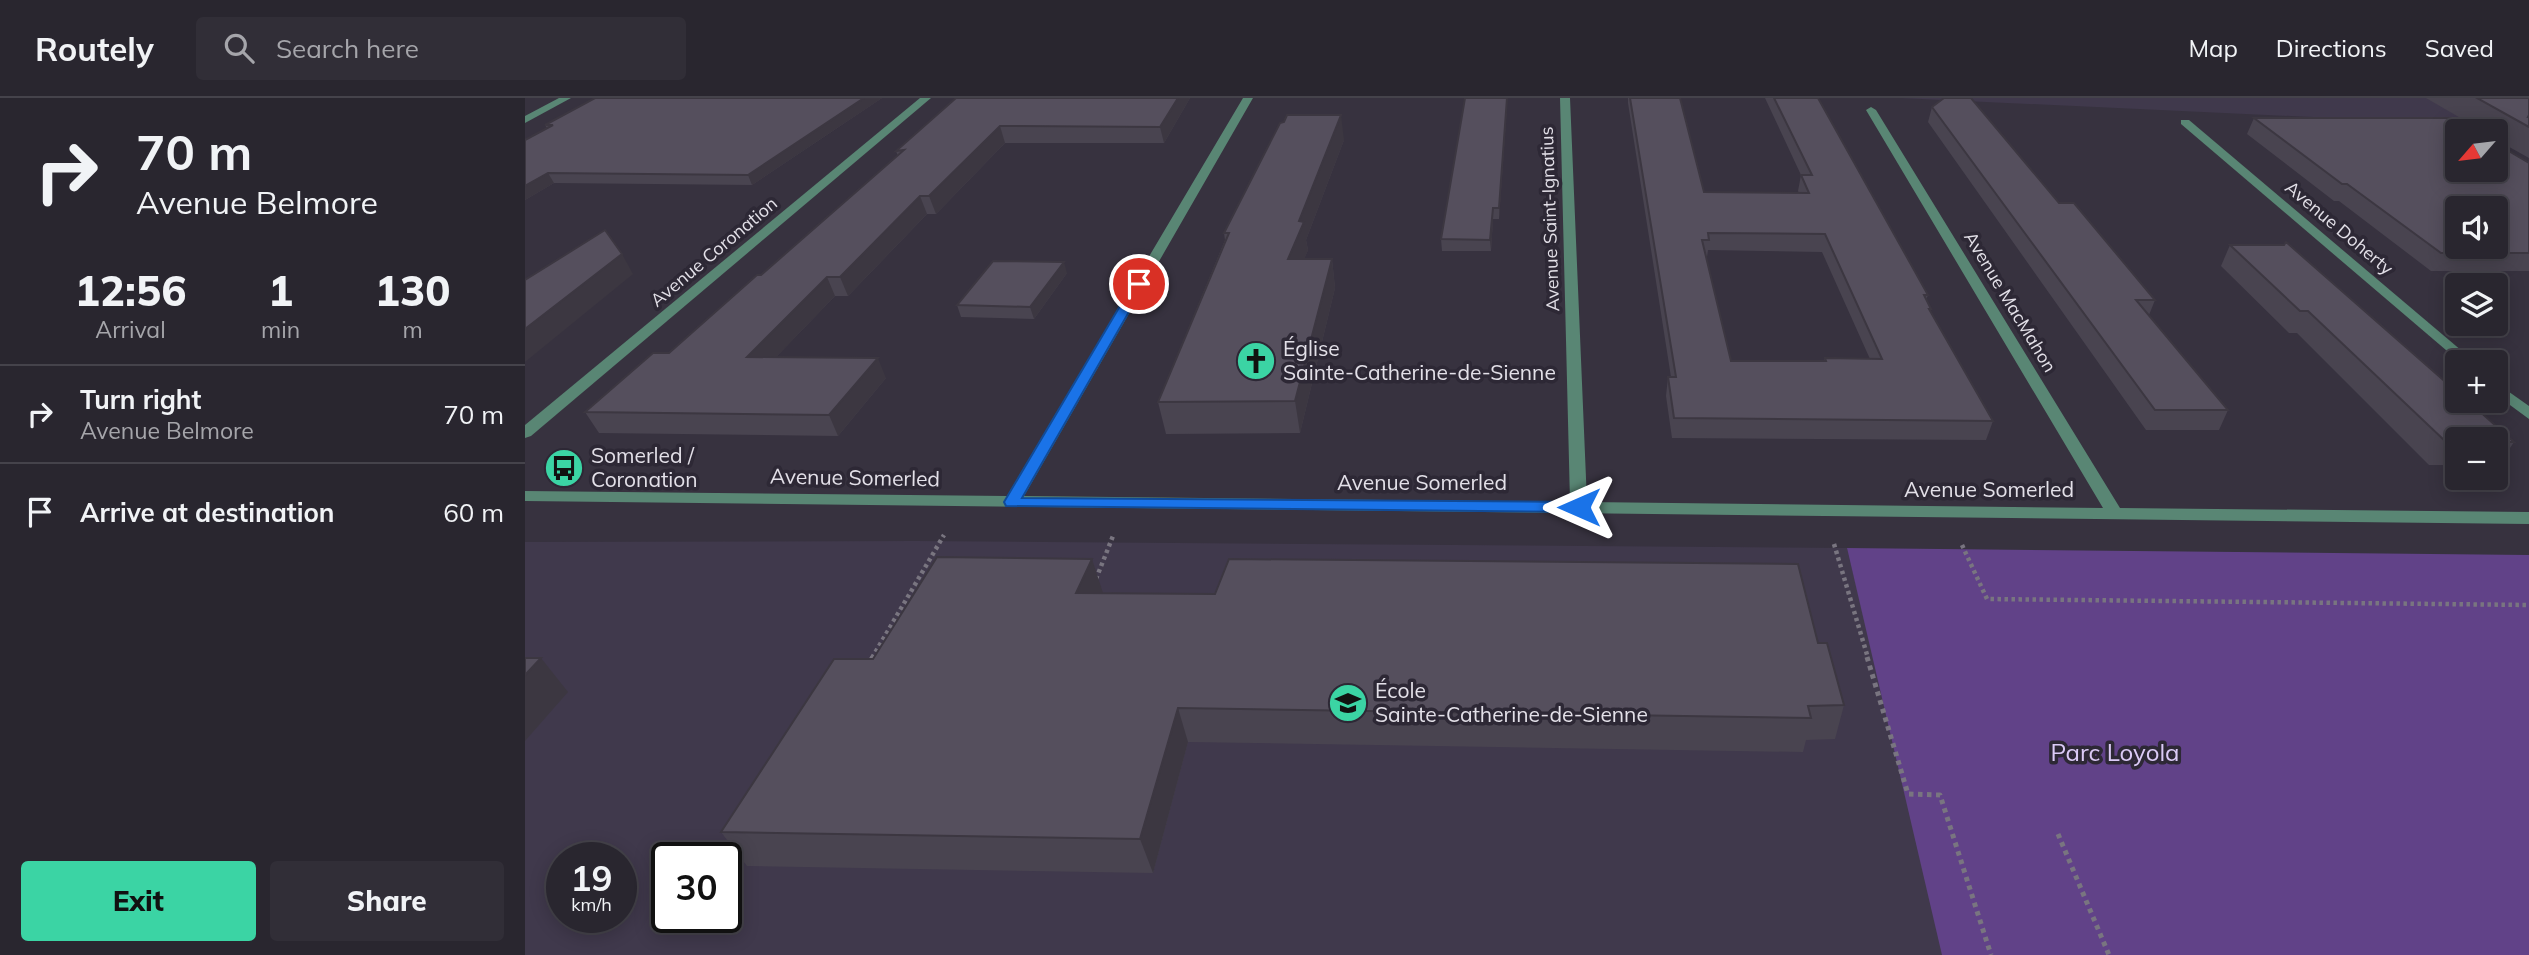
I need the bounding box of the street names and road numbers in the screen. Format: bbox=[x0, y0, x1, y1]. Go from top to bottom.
street label: Avenue Saint-Ignatius bbox=[1535, 126, 1564, 312]
street label: Avenue Doherty bbox=[2280, 176, 2399, 280]
street label: Avenue Coronation bbox=[645, 192, 782, 311]
street label: Avenue MacMahon bbox=[1959, 227, 2062, 376]
street label: Avenue Somerled bbox=[770, 463, 940, 491]
street label: Avenue Somerled bbox=[1337, 469, 1507, 495]
street label: Avenue Somerled bbox=[1904, 476, 2074, 502]

